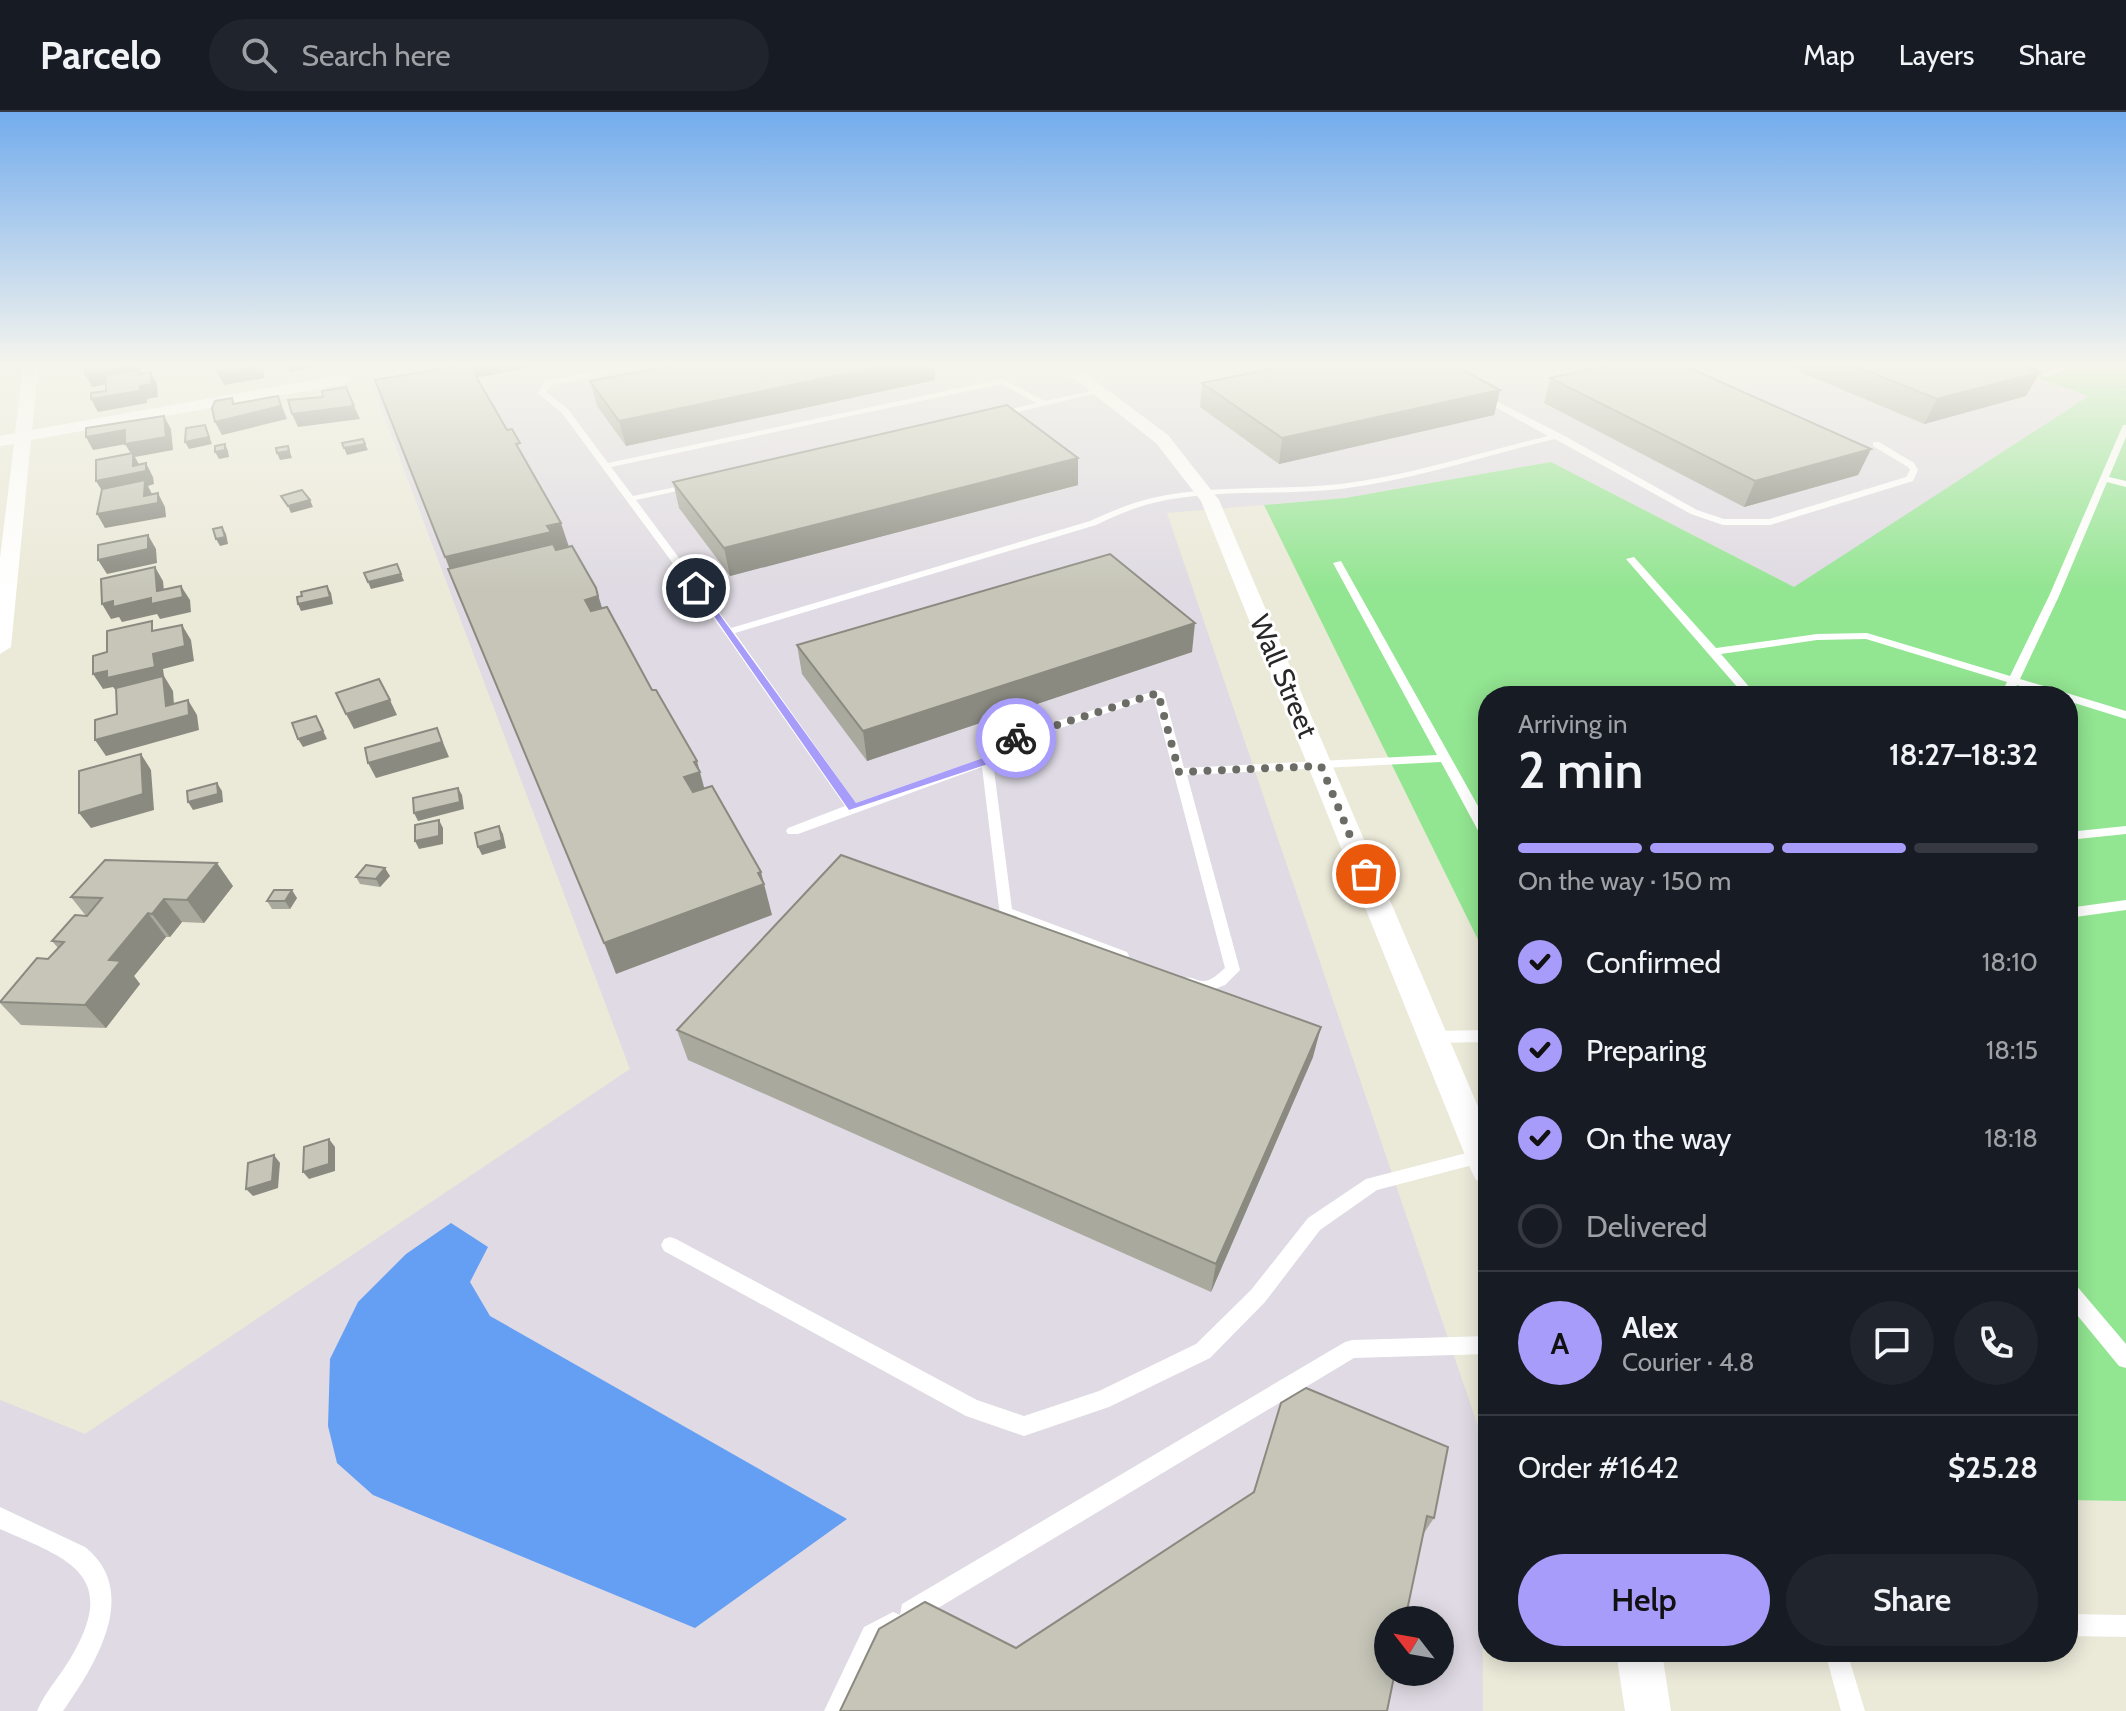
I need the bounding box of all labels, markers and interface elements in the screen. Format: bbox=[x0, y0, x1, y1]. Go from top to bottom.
search box bbox=[209, 19, 769, 91]
text: Parcelo bbox=[40, 32, 161, 79]
icon: search bbox=[237, 33, 281, 77]
text: Search here bbox=[301, 37, 451, 74]
text: Map bbox=[1803, 38, 1855, 72]
text: Layers bbox=[1899, 38, 1974, 72]
text: Share bbox=[2018, 38, 2086, 72]
pin bbox=[662, 554, 730, 622]
icon: home bbox=[674, 566, 718, 610]
street label: Wall Street bbox=[1243, 609, 1325, 743]
courier bbox=[976, 698, 1056, 778]
text: Arriving in bbox=[1518, 708, 1628, 740]
icon: bike bbox=[994, 716, 1038, 760]
text: 18:27–18:32 bbox=[1889, 736, 2038, 773]
text: 2 min bbox=[1518, 738, 1643, 801]
pin bbox=[1332, 840, 1400, 908]
icon: bag bbox=[1344, 852, 1388, 896]
text: On the way · 150 m bbox=[1518, 865, 1731, 897]
icon: check bbox=[1518, 940, 1562, 984]
text: Confirmed bbox=[1586, 944, 1721, 981]
text: 18:10 bbox=[1982, 946, 2038, 978]
icon: check bbox=[1518, 1028, 1562, 1072]
text: Preparing bbox=[1586, 1032, 1706, 1069]
text: 18:15 bbox=[1986, 1034, 2038, 1066]
icon: check bbox=[1518, 1116, 1562, 1160]
text: On the way bbox=[1586, 1120, 1731, 1157]
text: 18:18 bbox=[1984, 1122, 2038, 1154]
text: Delivered bbox=[1586, 1208, 1707, 1245]
button: chat bbox=[1850, 1301, 1934, 1385]
button: phone bbox=[1954, 1301, 2038, 1385]
text: Alex bbox=[1622, 1309, 1678, 1346]
text: A bbox=[1551, 1325, 1569, 1362]
text: Courier · 4.8 bbox=[1622, 1346, 1755, 1378]
text: Order #1642 bbox=[1518, 1449, 1679, 1486]
text: $25.28 bbox=[1948, 1449, 2038, 1486]
button: Help bbox=[1518, 1554, 1770, 1646]
button: Share bbox=[1786, 1554, 2038, 1646]
north arrow bbox=[1374, 1606, 1454, 1686]
map controls bbox=[1374, 1606, 1454, 1686]

